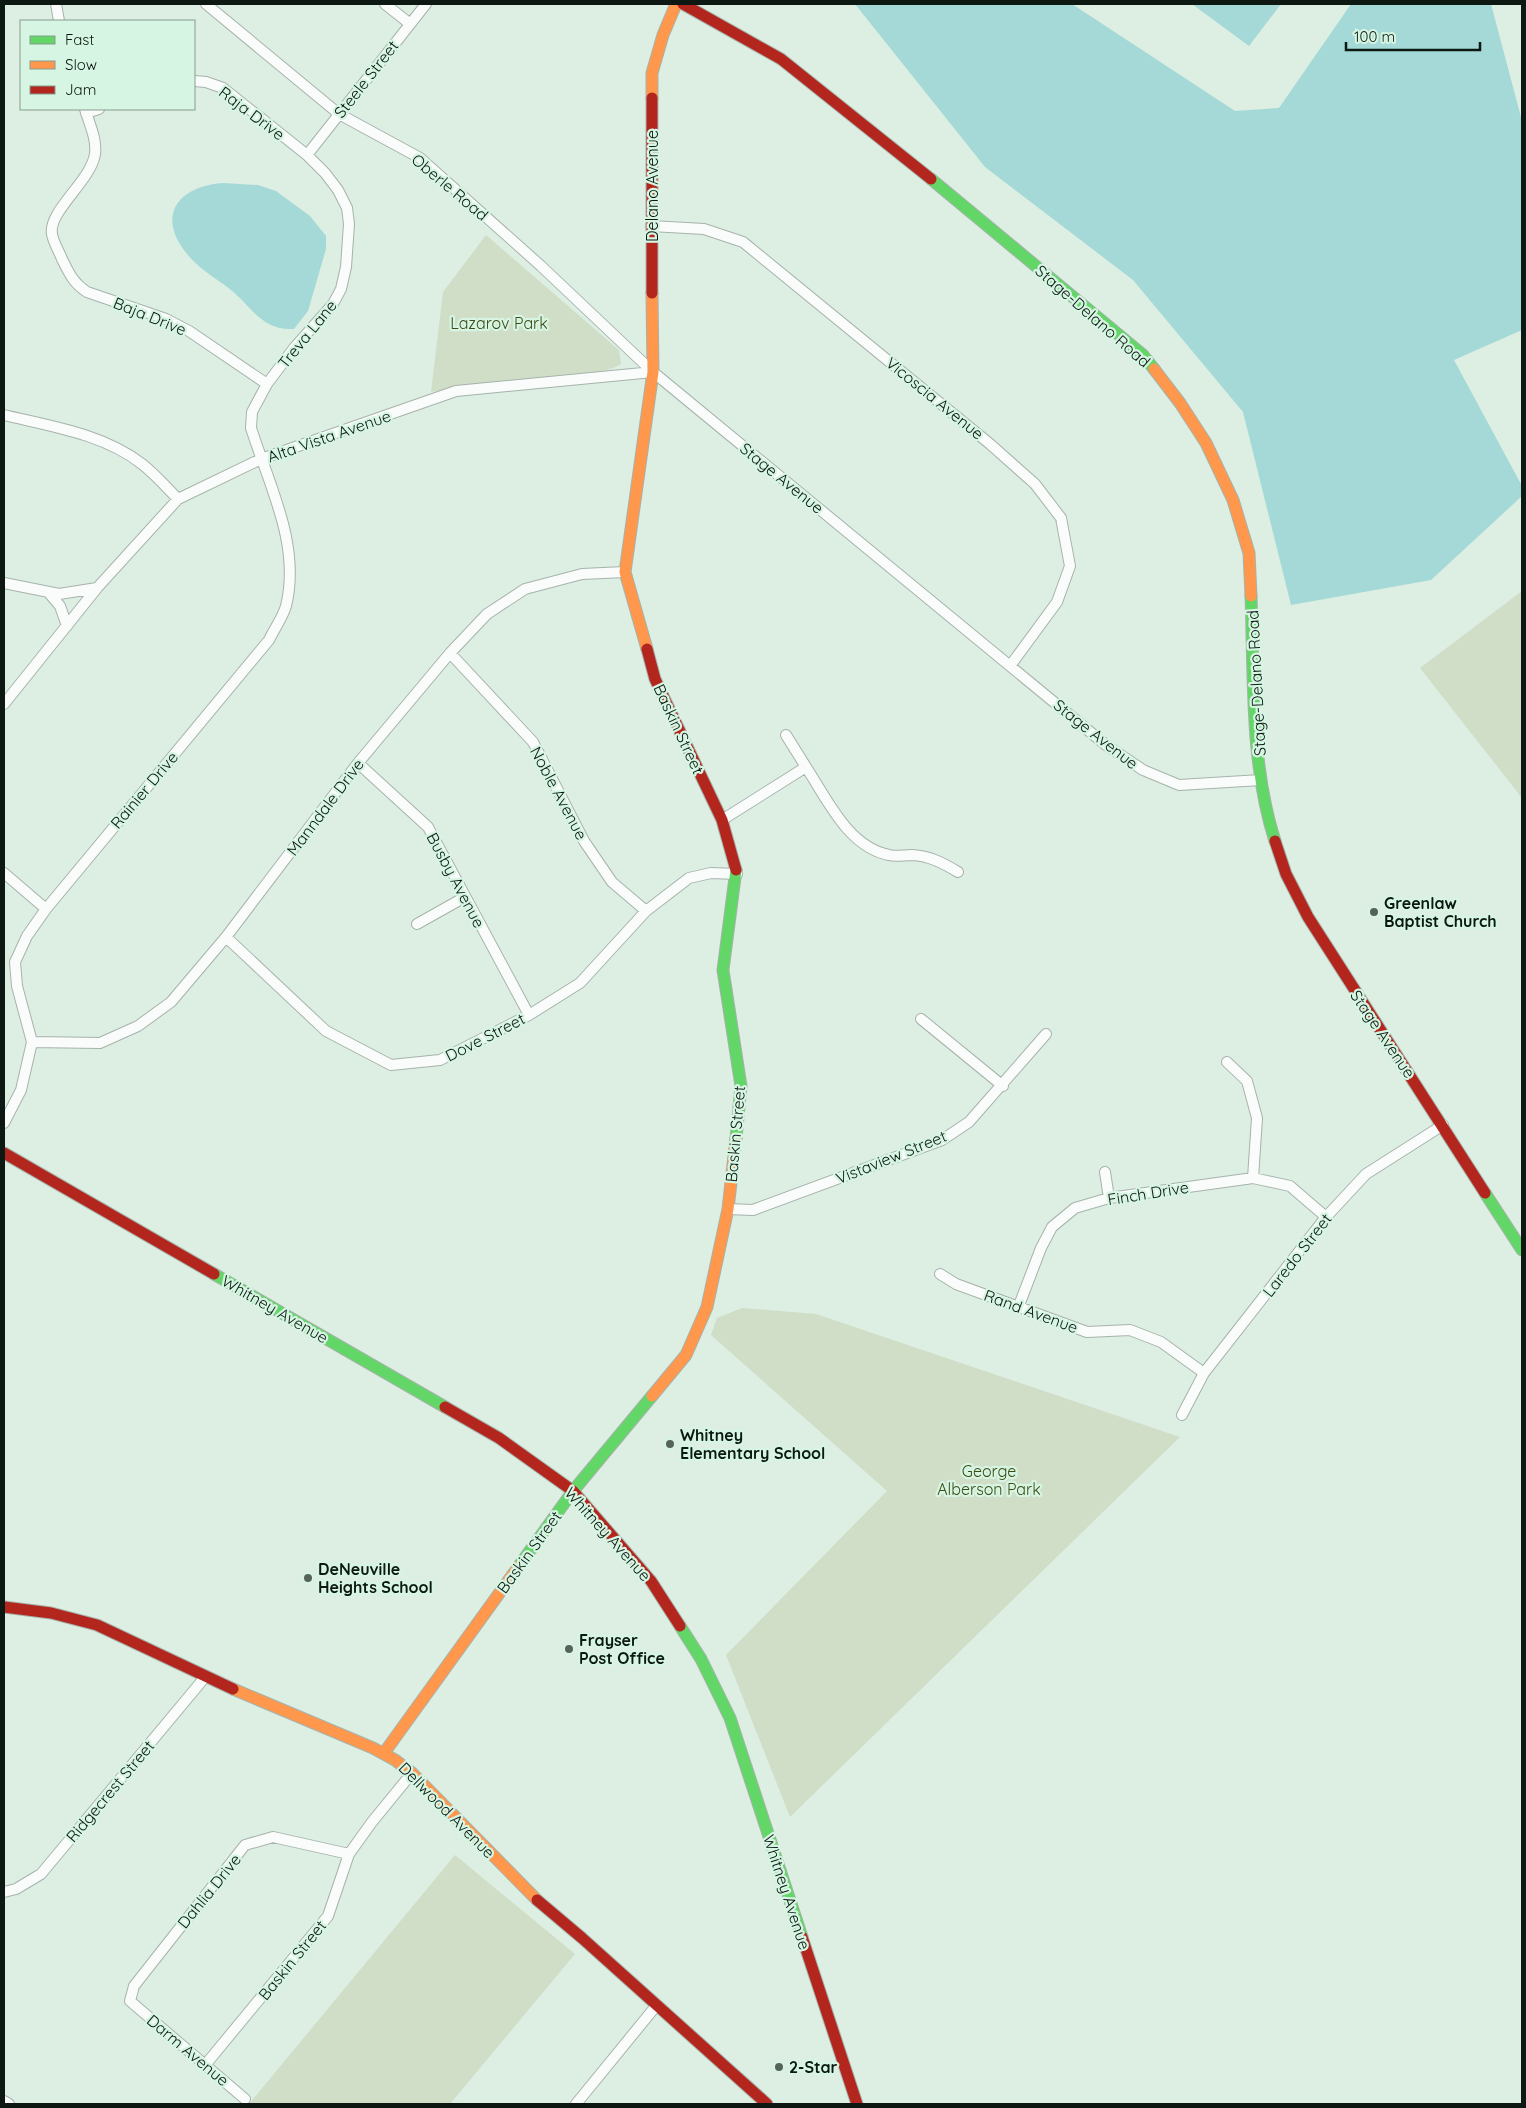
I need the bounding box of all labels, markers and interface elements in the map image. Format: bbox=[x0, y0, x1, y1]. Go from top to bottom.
legend bbox=[20, 20, 195, 110]
scale bar bbox=[1346, 20, 1480, 52]
text: 100 m bbox=[1354, 27, 1395, 46]
text: Fast bbox=[65, 30, 94, 49]
street label: Steele Street bbox=[329, 36, 403, 122]
text: Slow bbox=[65, 55, 97, 74]
text: Jam bbox=[65, 80, 96, 99]
street label: Raja Drive bbox=[215, 82, 289, 144]
street label: Delano Avenue bbox=[642, 130, 662, 242]
street label: Oberle Road bbox=[408, 149, 492, 225]
street label: Stage-Delano Road bbox=[1031, 261, 1155, 371]
street label: Baja Drive bbox=[111, 292, 189, 340]
street label: Treva Lane bbox=[273, 296, 341, 372]
park label: Lazarov Park bbox=[450, 313, 548, 333]
street label: Vicoscia Avenue bbox=[882, 352, 988, 444]
street label: Alta Vista Avenue bbox=[265, 406, 393, 466]
street label: Stage Avenue bbox=[736, 438, 828, 518]
street label: Stage-Delano Road bbox=[1242, 610, 1270, 756]
street label: Baskin Street bbox=[649, 681, 709, 777]
street label: Stage Avenue bbox=[1050, 695, 1142, 773]
street label: Noble Avenue bbox=[526, 743, 592, 843]
street label: Rainier Drive bbox=[106, 747, 182, 833]
street label: Manndale Drive bbox=[282, 755, 368, 859]
street label: Busby Avenue bbox=[423, 829, 489, 931]
place label: Greenlaw Baptist Church bbox=[1384, 893, 1497, 931]
marker: Greenlaw Baptist Church bbox=[1368, 906, 1380, 918]
street label: Stage Avenue bbox=[1346, 986, 1420, 1082]
street label: Dove Street bbox=[442, 1008, 528, 1066]
street label: Baskin Street bbox=[721, 1085, 749, 1183]
street label: Vistaview Street bbox=[833, 1126, 949, 1188]
street label: Finch Drive bbox=[1106, 1177, 1190, 1209]
street label: Laredo Street bbox=[1258, 1209, 1336, 1301]
street label: Whitney Avenue bbox=[218, 1270, 332, 1348]
street label: Rand Avenue bbox=[981, 1285, 1081, 1337]
place label: Whitney Elementary School bbox=[680, 1425, 825, 1463]
marker: Whitney Elementary School bbox=[664, 1438, 676, 1450]
park label: George Alberson Park bbox=[937, 1461, 1041, 1499]
street label: Whitney Avenue bbox=[560, 1483, 656, 1585]
street label: Baskin Street bbox=[492, 1507, 566, 1597]
place label: DeNeuville Heights School bbox=[318, 1559, 433, 1597]
marker: DeNeuville Heights School bbox=[302, 1572, 314, 1584]
place label: Frayser Post Office bbox=[579, 1630, 665, 1668]
marker: Frayser Post Office bbox=[563, 1643, 575, 1655]
street label: Ridgecrest Street bbox=[62, 1736, 158, 1846]
street label: Dellwood Avenue bbox=[395, 1758, 499, 1862]
street label: Whitney Avenue bbox=[759, 1832, 815, 1952]
street label: Dahlia Drive bbox=[173, 1850, 245, 1932]
street label: Baskin Street bbox=[254, 1916, 330, 2004]
street label: Darm Avenue bbox=[143, 2010, 233, 2090]
place label: 2-Star bbox=[789, 2057, 838, 2077]
marker: 2-Star bbox=[773, 2061, 785, 2073]

